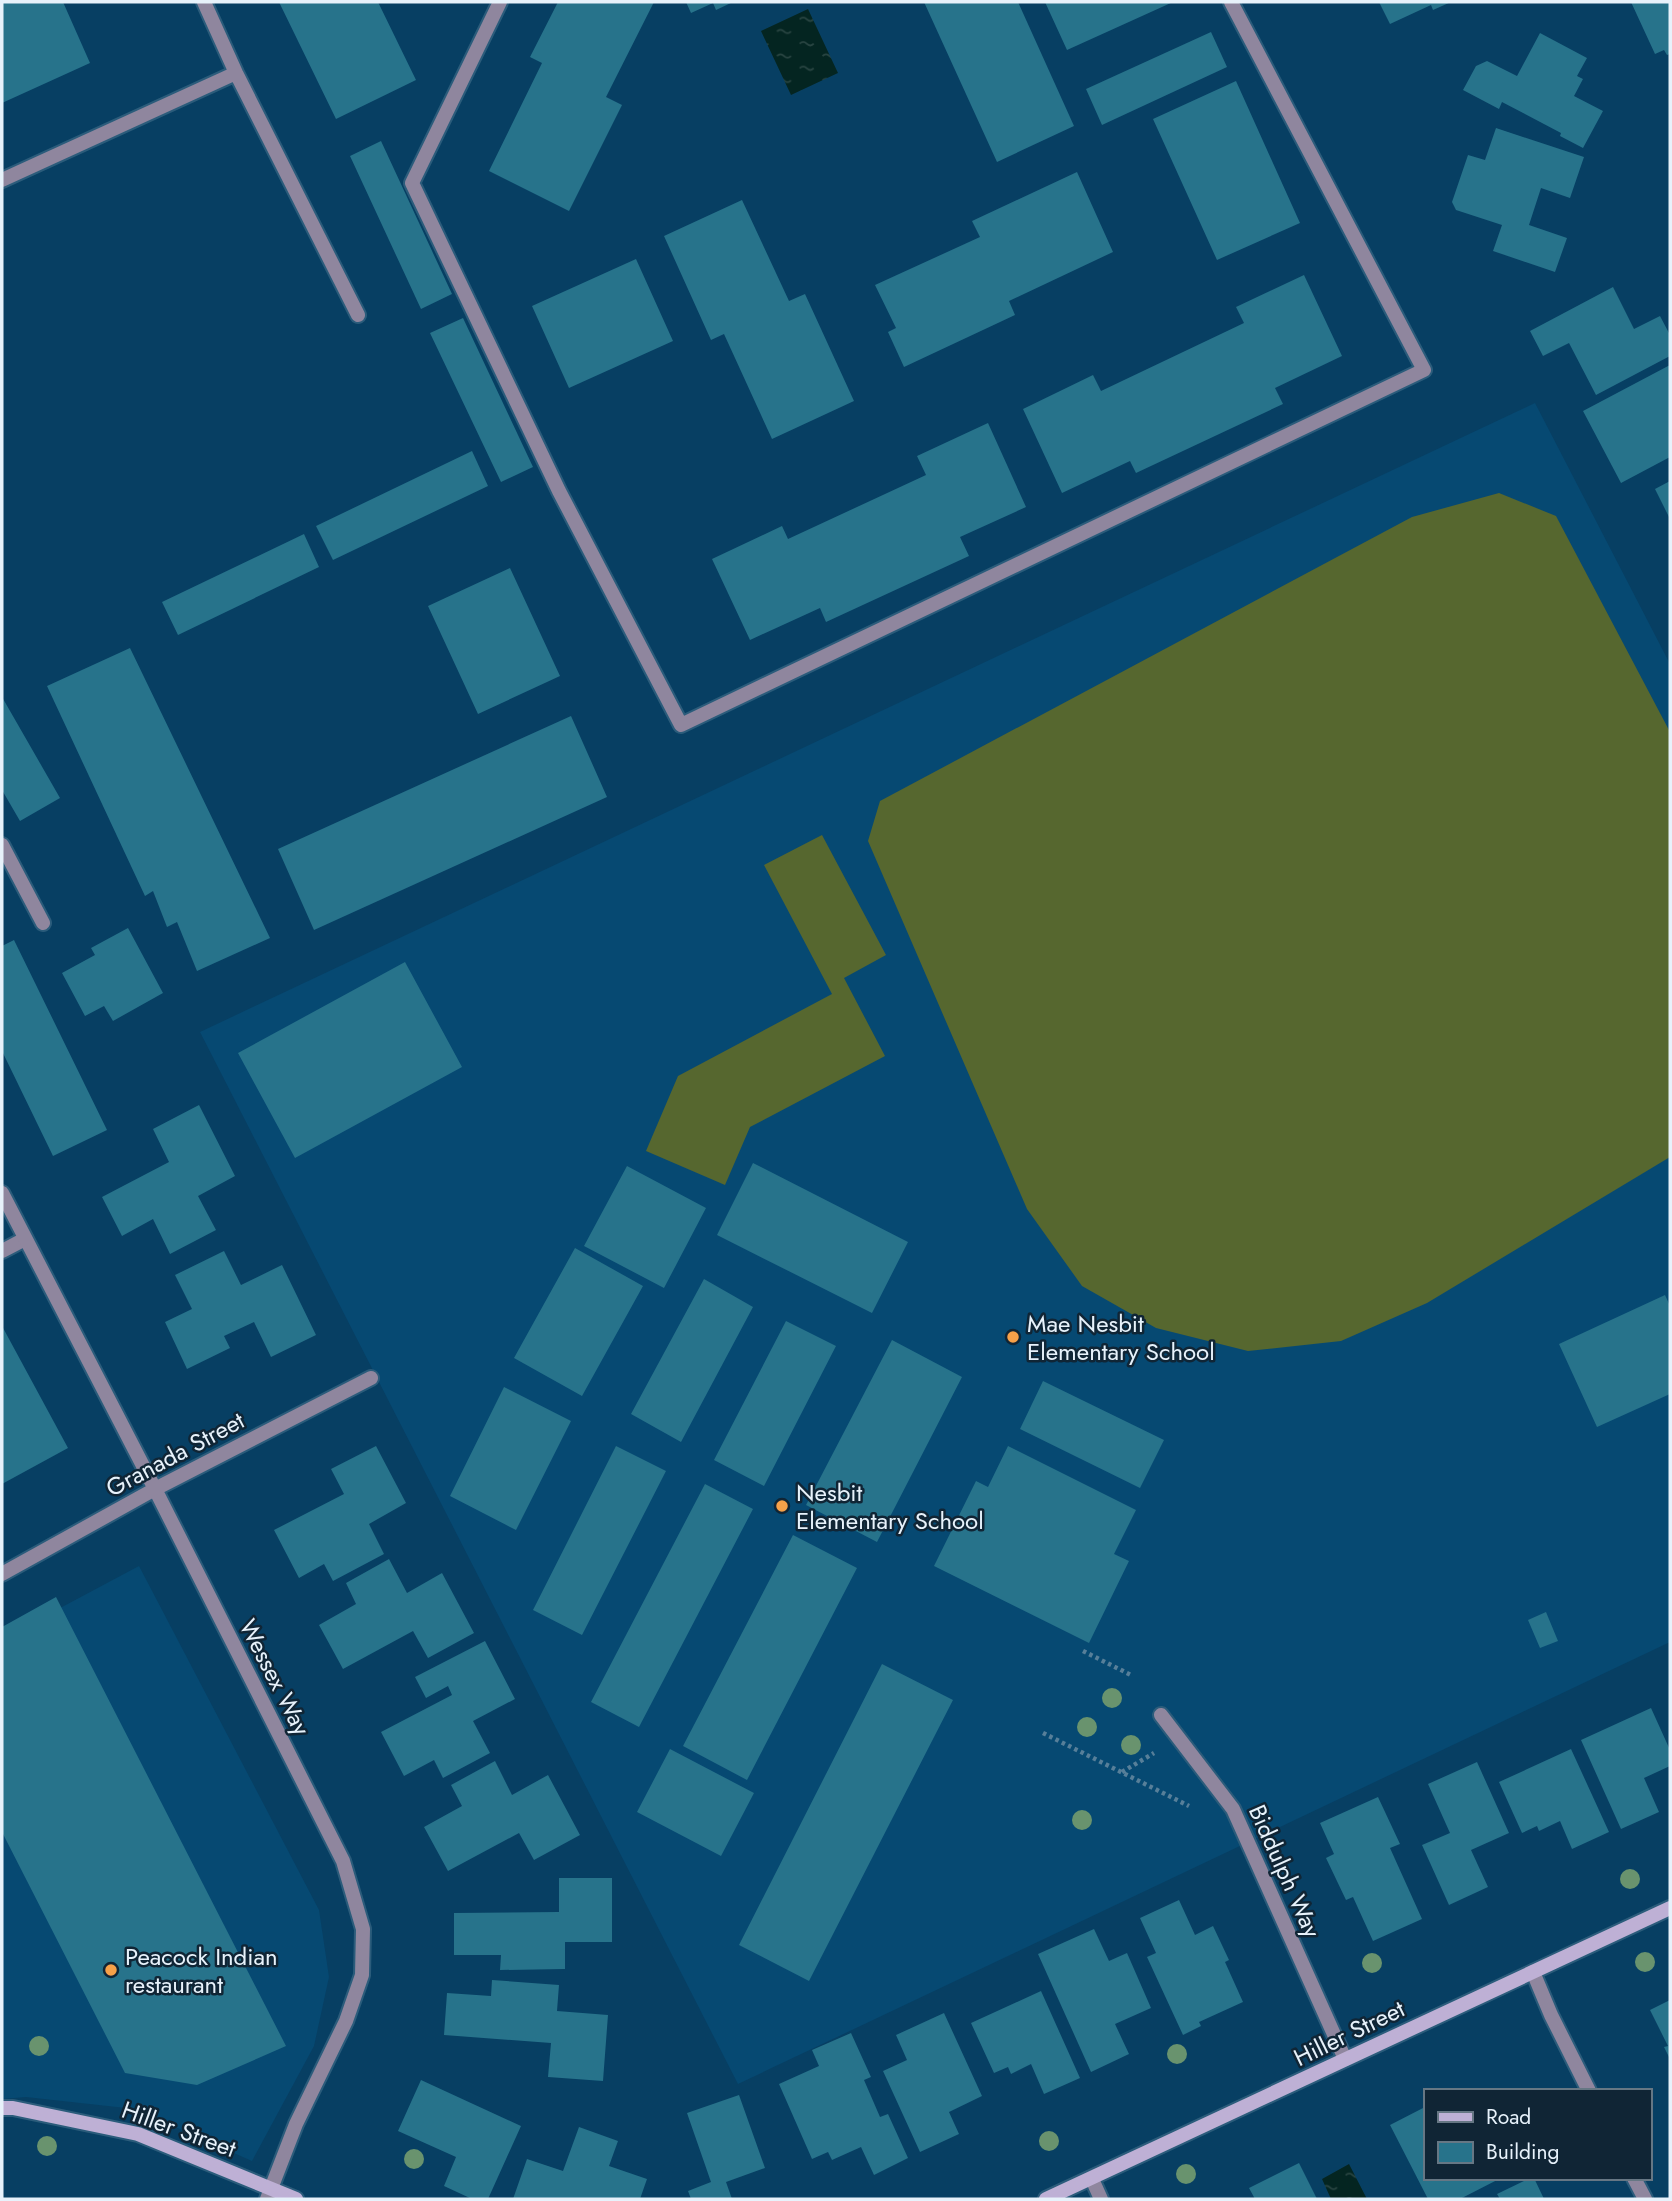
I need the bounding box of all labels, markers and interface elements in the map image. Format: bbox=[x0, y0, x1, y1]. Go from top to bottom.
place label: Mae Nesbit Elementary School bbox=[1027, 1306, 1215, 1369]
marker: Mae Nesbit Elementary School bbox=[1005, 1329, 1021, 1345]
street label: Granada Street bbox=[100, 1403, 251, 1505]
place label: Nesbit Elementary School bbox=[796, 1475, 984, 1538]
marker: Nesbit Elementary School bbox=[774, 1498, 790, 1514]
street label: Wessex Way bbox=[231, 1613, 319, 1742]
street label: Biddulph Way bbox=[1240, 1799, 1330, 1943]
place label: Peacock Indian restaurant bbox=[125, 1939, 278, 2002]
marker: Peacock Indian restaurant bbox=[103, 1962, 119, 1978]
street label: Hiller Street bbox=[1288, 1991, 1411, 2075]
legend bbox=[1424, 2089, 1651, 2180]
street label: Hiller Street bbox=[117, 2092, 241, 2166]
text: Road bbox=[1486, 2102, 1531, 2132]
text: Building bbox=[1486, 2137, 1559, 2167]

